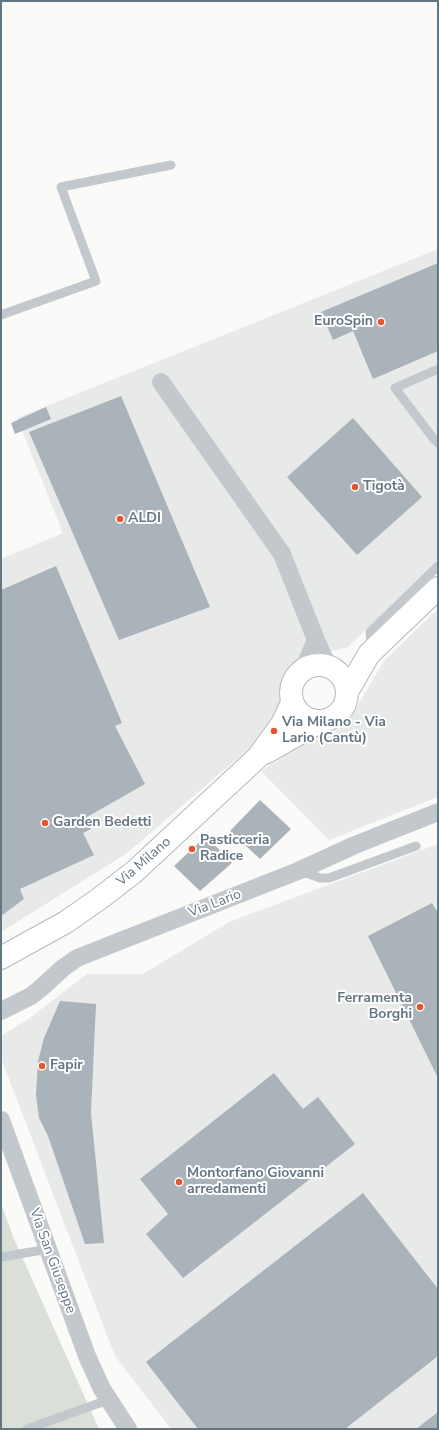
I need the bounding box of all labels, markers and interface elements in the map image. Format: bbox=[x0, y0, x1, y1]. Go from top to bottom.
place label: EuroSpin bbox=[314, 314, 373, 330]
marker: EuroSpin bbox=[376, 317, 386, 327]
place label: Tigotà bbox=[363, 479, 405, 495]
marker: Tigotà bbox=[350, 482, 360, 492]
place label: ALDI bbox=[128, 511, 161, 527]
marker: ALDI bbox=[115, 514, 125, 524]
place label: Via Milano - Via Lario (Cantù) bbox=[282, 715, 386, 748]
marker: Via Milano - Via Lario (Cantù) bbox=[269, 726, 279, 736]
place label: Garden Bedetti bbox=[53, 815, 151, 831]
marker: Garden Bedetti bbox=[40, 818, 50, 828]
place label: Pasticceria Radice bbox=[200, 833, 269, 866]
street label: Via Milano bbox=[113, 834, 175, 890]
marker: Pasticceria Radice bbox=[187, 844, 197, 854]
street label: Via Lario bbox=[186, 886, 244, 922]
place label: Ferramenta Borghi bbox=[337, 991, 412, 1024]
marker: Ferramenta Borghi bbox=[415, 1002, 425, 1012]
place label: Fapir bbox=[50, 1058, 83, 1074]
marker: Fapir bbox=[37, 1061, 47, 1071]
place label: Montorfano Giovanni arredamenti bbox=[187, 1166, 324, 1198]
marker: Montorfano Giovanni arredamenti bbox=[174, 1177, 184, 1187]
street label: Via San Giuseppe bbox=[25, 1206, 79, 1316]

